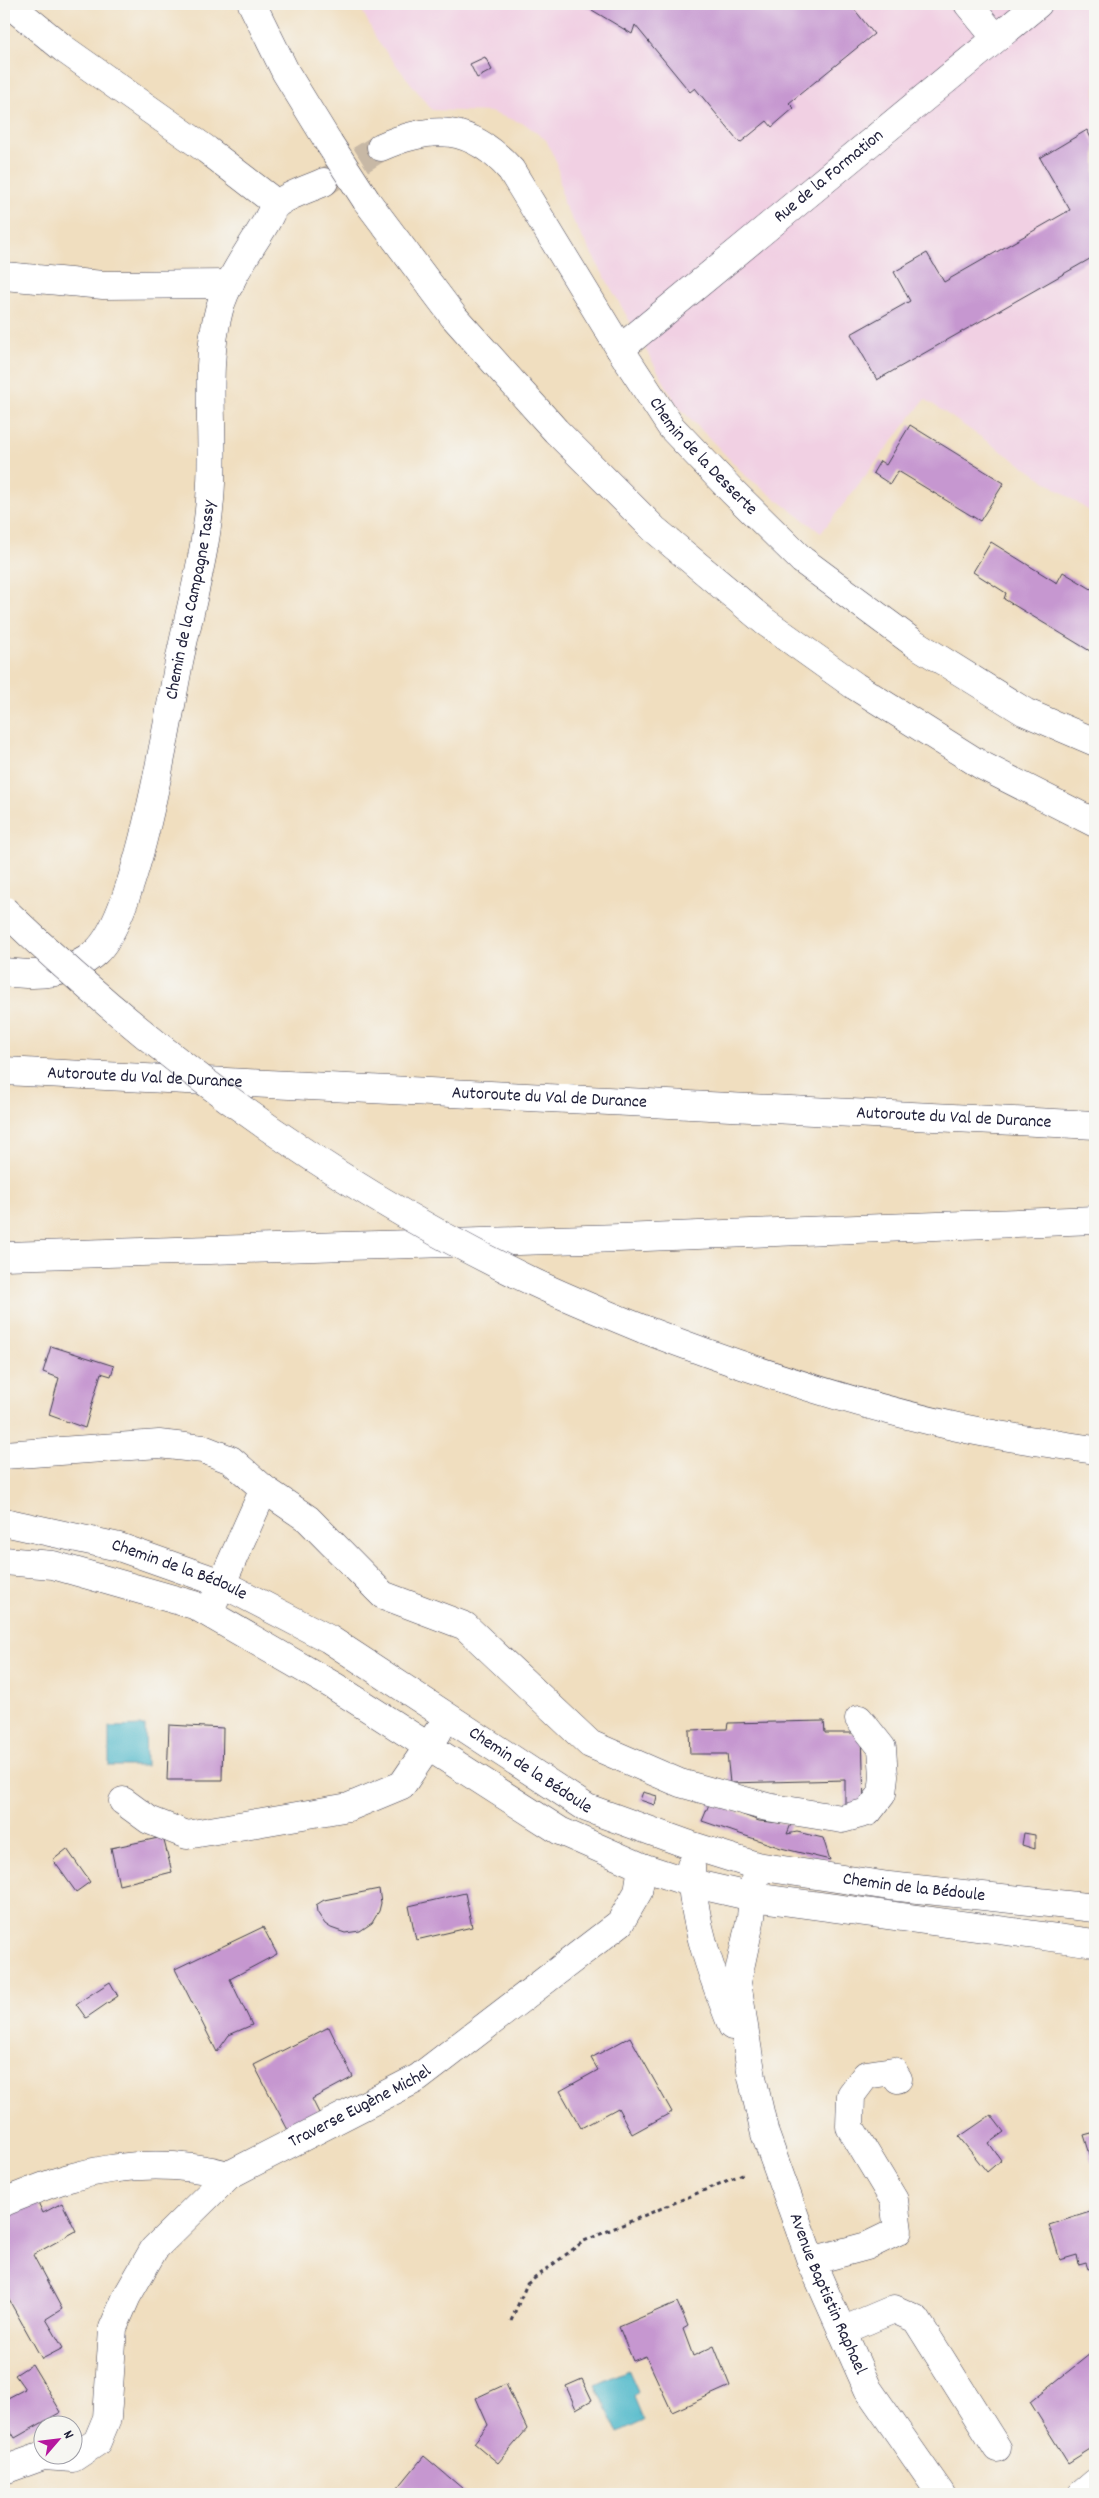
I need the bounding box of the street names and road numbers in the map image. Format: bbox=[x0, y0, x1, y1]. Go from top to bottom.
street label: Rue de la Formation bbox=[769, 124, 889, 229]
street label: Chemin de la Desserte bbox=[642, 392, 763, 521]
street label: Chemin de la Campagne Tassy bbox=[160, 498, 223, 702]
street label: Autoroute du Val de Durance bbox=[47, 1061, 243, 1095]
street label: Autoroute du Val de Durance bbox=[451, 1081, 648, 1115]
street label: Autoroute du Val de Durance bbox=[856, 1101, 1052, 1135]
street label: Chemin de la Bédoule bbox=[109, 1533, 252, 1607]
street label: Chemin de la Bédoule bbox=[463, 1721, 597, 1821]
street label: Chemin de la Bédoule bbox=[841, 1867, 986, 1909]
street label: Traverse Eugène Michel bbox=[285, 2059, 437, 2155]
street label: Avenue Baptistin Raphael bbox=[782, 2210, 873, 2379]

